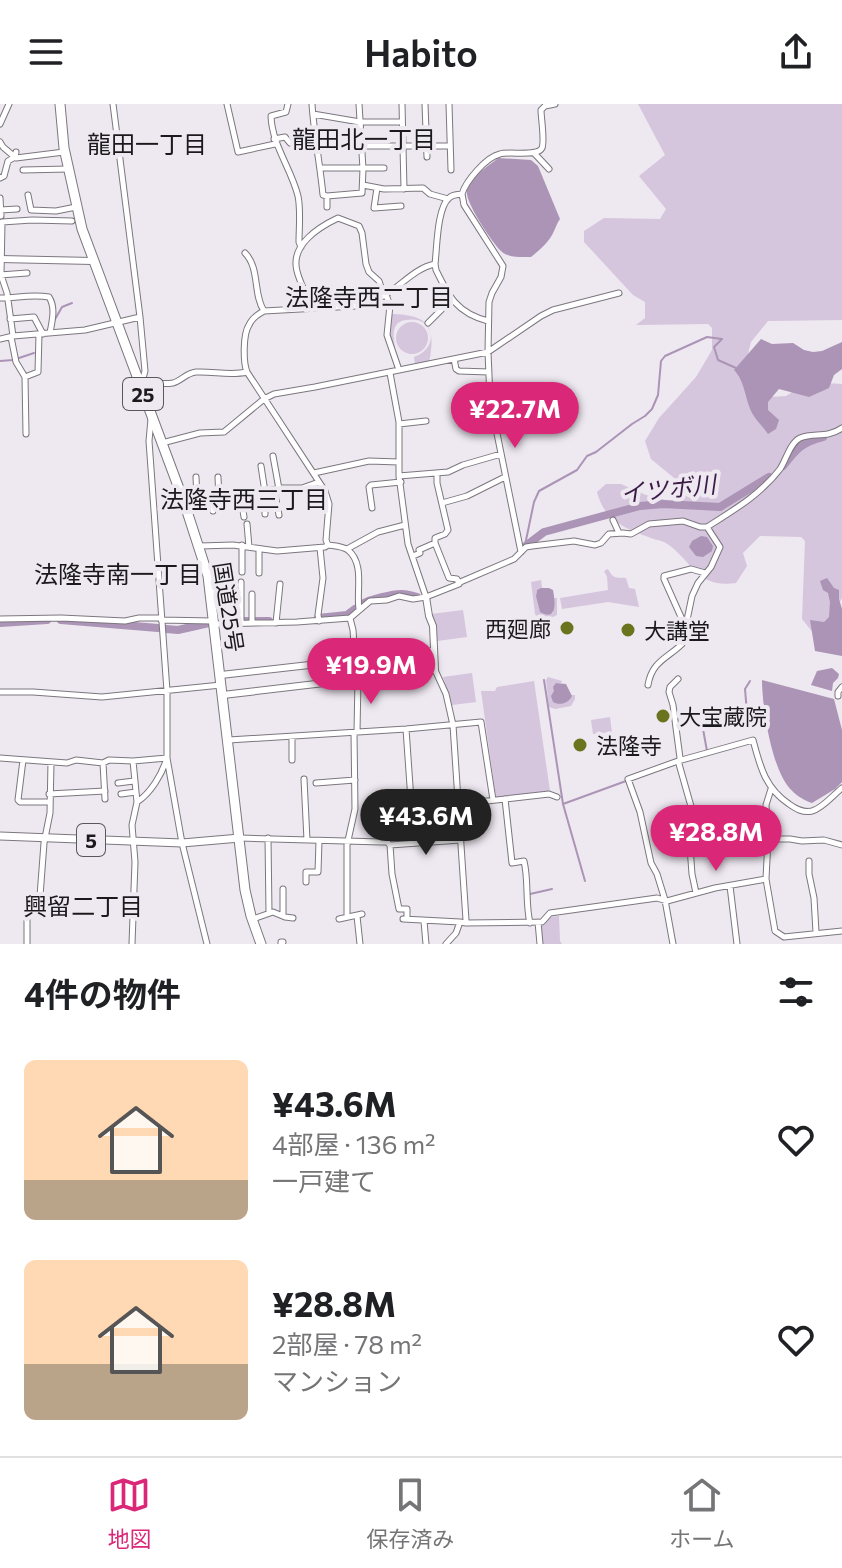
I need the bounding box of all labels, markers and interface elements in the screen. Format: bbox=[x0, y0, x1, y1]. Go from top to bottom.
icon: menu bbox=[24, 30, 68, 74]
text: Habito bbox=[364, 30, 478, 74]
icon: share bbox=[774, 30, 818, 74]
district label: 龍田北一丁目 bbox=[292, 124, 436, 153]
district label: 龍田一丁目 bbox=[87, 129, 207, 158]
district label: 法隆寺西二丁目 bbox=[285, 282, 453, 311]
road number: 25 bbox=[123, 378, 163, 410]
pin: ¥22.7M bbox=[450, 382, 580, 450]
text: ¥22.7M bbox=[469, 392, 561, 423]
water label: イツボ川 bbox=[619, 468, 720, 507]
district label: 法隆寺西三丁目 bbox=[160, 484, 328, 513]
district label: 法隆寺南一丁目 bbox=[34, 559, 202, 588]
street label: 国道25号 bbox=[209, 560, 249, 654]
place label: 西廻廊 bbox=[485, 615, 551, 642]
place label: 大講堂 bbox=[644, 617, 710, 644]
marker: 西廻廊 bbox=[558, 619, 576, 637]
marker: 大講堂 bbox=[619, 621, 637, 639]
pin: ¥19.9M bbox=[306, 638, 436, 706]
text: ¥19.9M bbox=[325, 648, 417, 679]
place label: 大宝蔵院 bbox=[679, 703, 767, 730]
marker: 大宝蔵院 bbox=[654, 707, 672, 725]
place label: 法隆寺 bbox=[596, 732, 662, 759]
marker: 法隆寺 bbox=[571, 736, 589, 754]
pin: ¥43.6M bbox=[361, 789, 491, 857]
text: ¥43.6M bbox=[378, 799, 474, 830]
pin: ¥28.8M bbox=[651, 805, 781, 873]
text: ¥28.8M bbox=[669, 815, 763, 846]
road number: 5 bbox=[77, 824, 105, 856]
district label: 興留二丁目 bbox=[23, 891, 143, 920]
icon: filters bbox=[774, 970, 818, 1014]
text: 4件の物件 bbox=[24, 972, 181, 1014]
text: ¥43.6M bbox=[272, 1082, 397, 1124]
icon: home bbox=[88, 1092, 184, 1188]
icon: heart bbox=[774, 1118, 818, 1162]
text: 4部屋 · 136 m² bbox=[272, 1128, 436, 1159]
text: 一戸建て bbox=[272, 1165, 376, 1196]
text: ¥28.8M bbox=[272, 1282, 396, 1324]
icon: home bbox=[88, 1292, 184, 1388]
icon: heart bbox=[774, 1318, 818, 1362]
text: 2部屋 · 78 m² bbox=[272, 1328, 422, 1359]
text: マンション bbox=[272, 1365, 402, 1396]
tab: 地図 bbox=[107, 1473, 151, 1553]
tab: 保存済み bbox=[366, 1473, 454, 1553]
tab: ホーム bbox=[669, 1473, 735, 1553]

